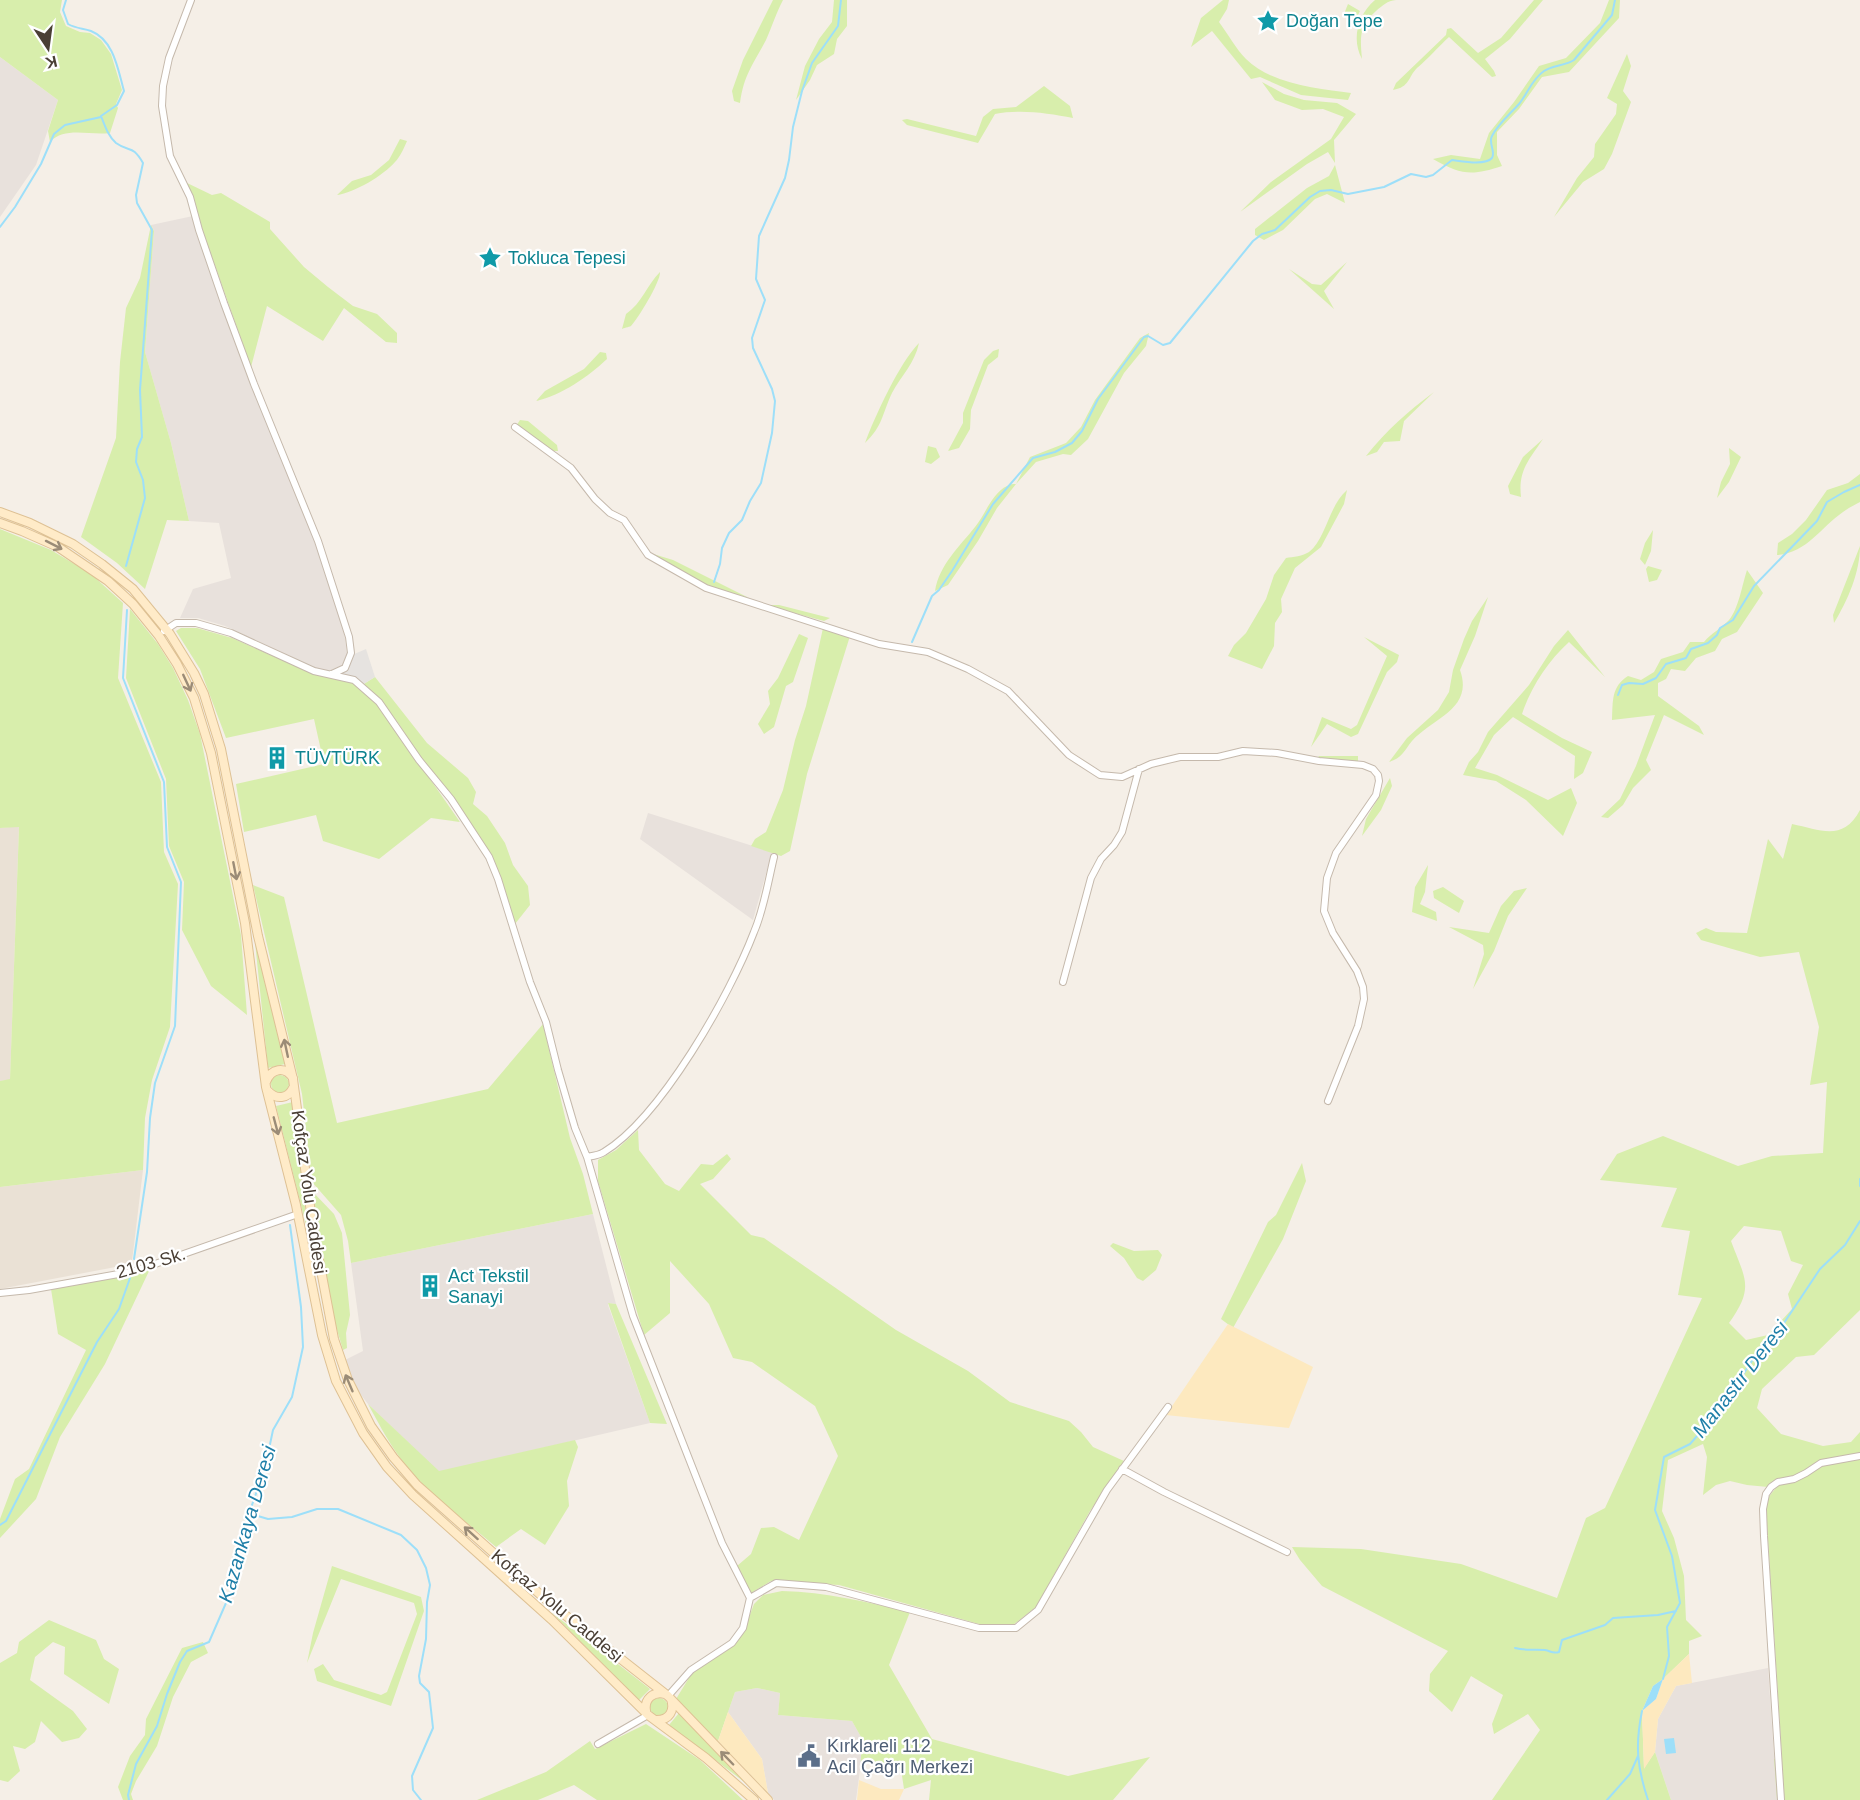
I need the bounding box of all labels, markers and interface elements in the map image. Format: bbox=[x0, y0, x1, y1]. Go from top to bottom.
place icon: Doğan Tepe bbox=[1255, 8, 1281, 34]
place label: Doğan Tepe bbox=[1286, 11, 1383, 31]
north arrow bbox=[18, 18, 78, 78]
text: K bbox=[43, 53, 59, 72]
place icon: Tokluca Tepesi bbox=[477, 245, 503, 271]
place label: Tokluca Tepesi bbox=[508, 248, 626, 268]
one-way arrow bbox=[45, 540, 63, 552]
one-way arrow bbox=[181, 674, 193, 692]
building icon: TÜVTÜRK bbox=[264, 745, 290, 771]
place label: TÜVTÜRK bbox=[295, 748, 380, 768]
one-way arrow bbox=[230, 861, 241, 881]
one-way arrow bbox=[280, 1039, 292, 1058]
street label: Kofçaz Yolu Caddesi bbox=[288, 1109, 330, 1275]
one-way arrow bbox=[271, 1116, 283, 1135]
street label: 2103 Sk. bbox=[114, 1244, 188, 1282]
place label: Act Tekstil Sanayi bbox=[448, 1266, 529, 1307]
building icon: Act Tekstil Sanayi bbox=[417, 1273, 443, 1299]
water label: Manastır Deresi bbox=[1688, 1316, 1792, 1441]
one-way arrow bbox=[343, 1374, 354, 1393]
water label: Kazankaya Deresi bbox=[214, 1442, 280, 1605]
one-way arrow bbox=[463, 1526, 478, 1540]
street label: Kofçaz Yolu Caddesi bbox=[487, 1545, 627, 1667]
place label: Kırklareli 112 Acil Çağrı Merkezi bbox=[827, 1736, 973, 1777]
public building icon: Kırklareli 112 Acil Çağrı Merkezi bbox=[796, 1743, 822, 1769]
one-way arrow bbox=[721, 1751, 735, 1766]

